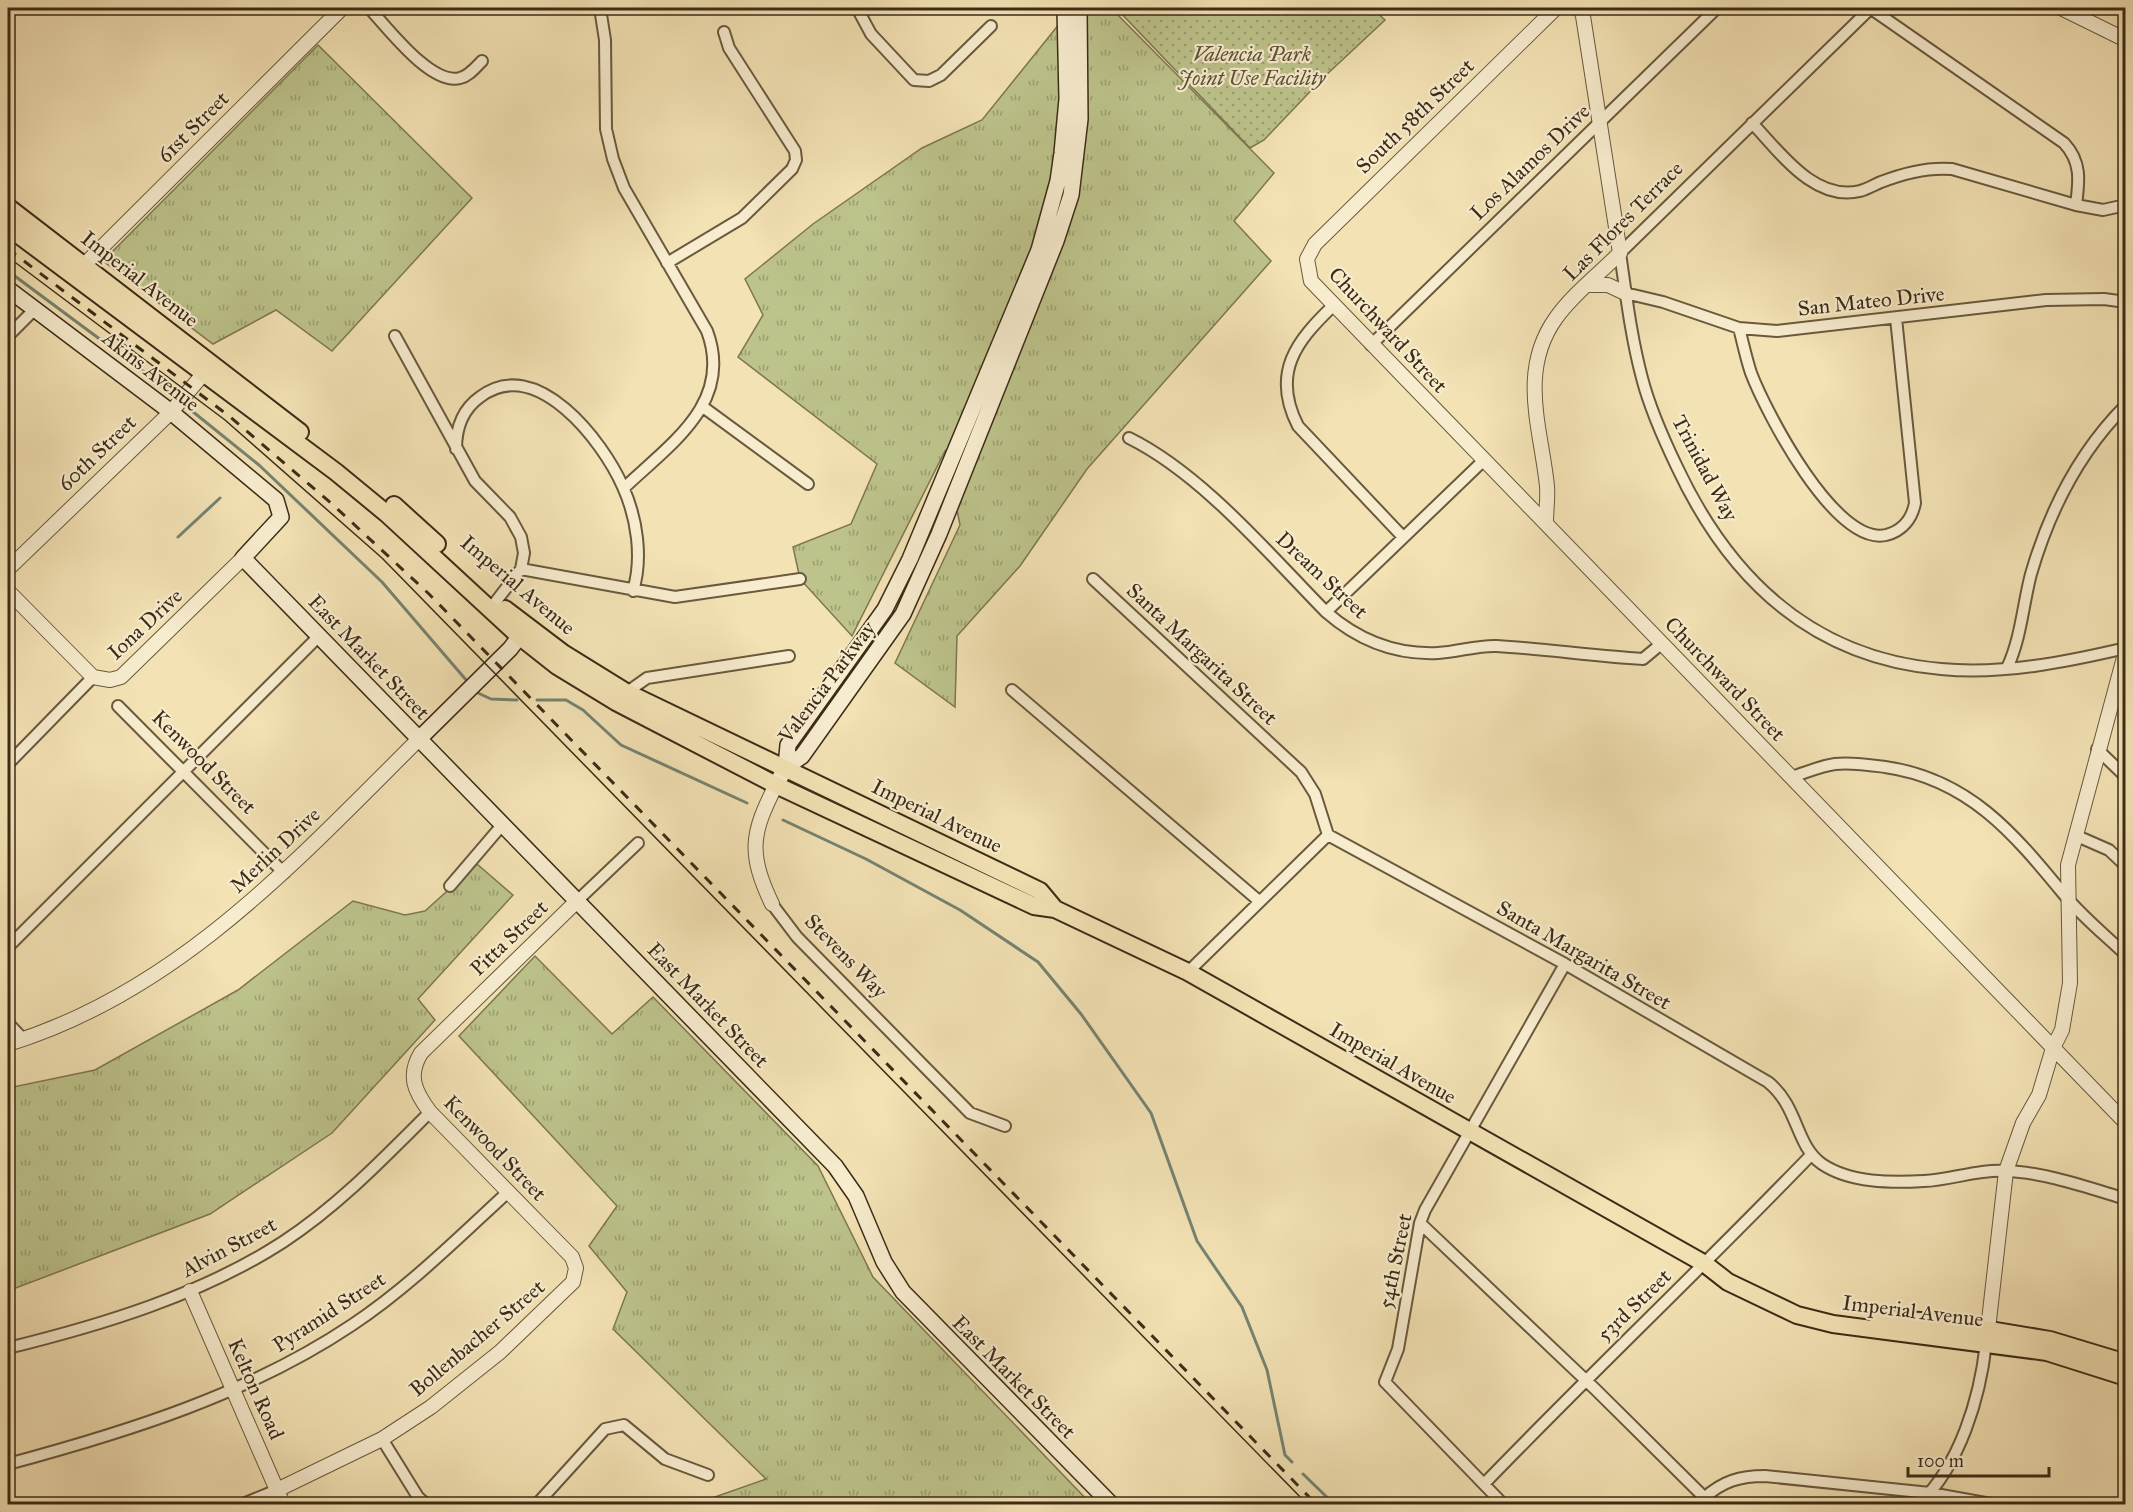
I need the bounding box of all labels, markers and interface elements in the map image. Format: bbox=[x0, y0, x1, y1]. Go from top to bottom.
park label: Valencia Park Joint Use Facility bbox=[1177, 41, 1327, 91]
street label: South 58th Street bbox=[1350, 53, 1480, 179]
street label: 61st Street bbox=[152, 85, 235, 168]
street label: Los Alamos Drive bbox=[1465, 98, 1595, 226]
street label: Las Flores Terrace bbox=[1558, 155, 1689, 286]
street label: Imperial Avenue bbox=[76, 225, 204, 333]
street label: Churchward Street bbox=[1323, 262, 1453, 399]
street label: San Mateo Drive bbox=[1796, 280, 1946, 322]
street label: Akins Avenue bbox=[96, 324, 205, 417]
street label: 60th Street bbox=[52, 409, 142, 497]
street label: Trinidad Way bbox=[1666, 410, 1744, 527]
street label: Dream Street bbox=[1271, 526, 1374, 625]
street label: Imperial Avenue bbox=[455, 530, 581, 641]
street label: Santa Margarita Street bbox=[1121, 577, 1283, 731]
street label: Iona Drive bbox=[102, 583, 188, 665]
street label: East Market Street bbox=[303, 589, 436, 725]
street label: Churchward Street bbox=[1659, 611, 1791, 747]
street label: Valencia Parkway bbox=[772, 615, 882, 749]
street label: Kenwood Street bbox=[146, 704, 262, 820]
street label: Imperial Avenue bbox=[868, 773, 1007, 859]
street label: Merlin Drive bbox=[225, 802, 326, 898]
street label: Pitta Street bbox=[465, 894, 554, 981]
street label: Santa Margarita Street bbox=[1492, 895, 1676, 1016]
street label: Stevens Way bbox=[799, 908, 894, 1005]
street label: East Market Street bbox=[642, 937, 775, 1073]
street label: Imperial Avenue bbox=[1325, 1016, 1461, 1110]
street label: Kenwood Street bbox=[438, 1090, 552, 1207]
street label: 54th Street bbox=[1372, 1210, 1418, 1311]
street label: Alvin Street bbox=[176, 1211, 281, 1283]
street label: 53rd Street bbox=[1591, 1263, 1677, 1347]
street label: Pyramid Street bbox=[268, 1266, 391, 1358]
street label: Bollenbacher Street bbox=[404, 1273, 550, 1402]
street label: Imperial Avenue bbox=[1841, 1289, 1985, 1333]
street label: East Market Street bbox=[947, 1310, 1082, 1445]
street label: Kelton Road bbox=[222, 1334, 290, 1444]
scale bar bbox=[1908, 1440, 2049, 1478]
text: 100 m bbox=[1917, 1450, 1964, 1472]

